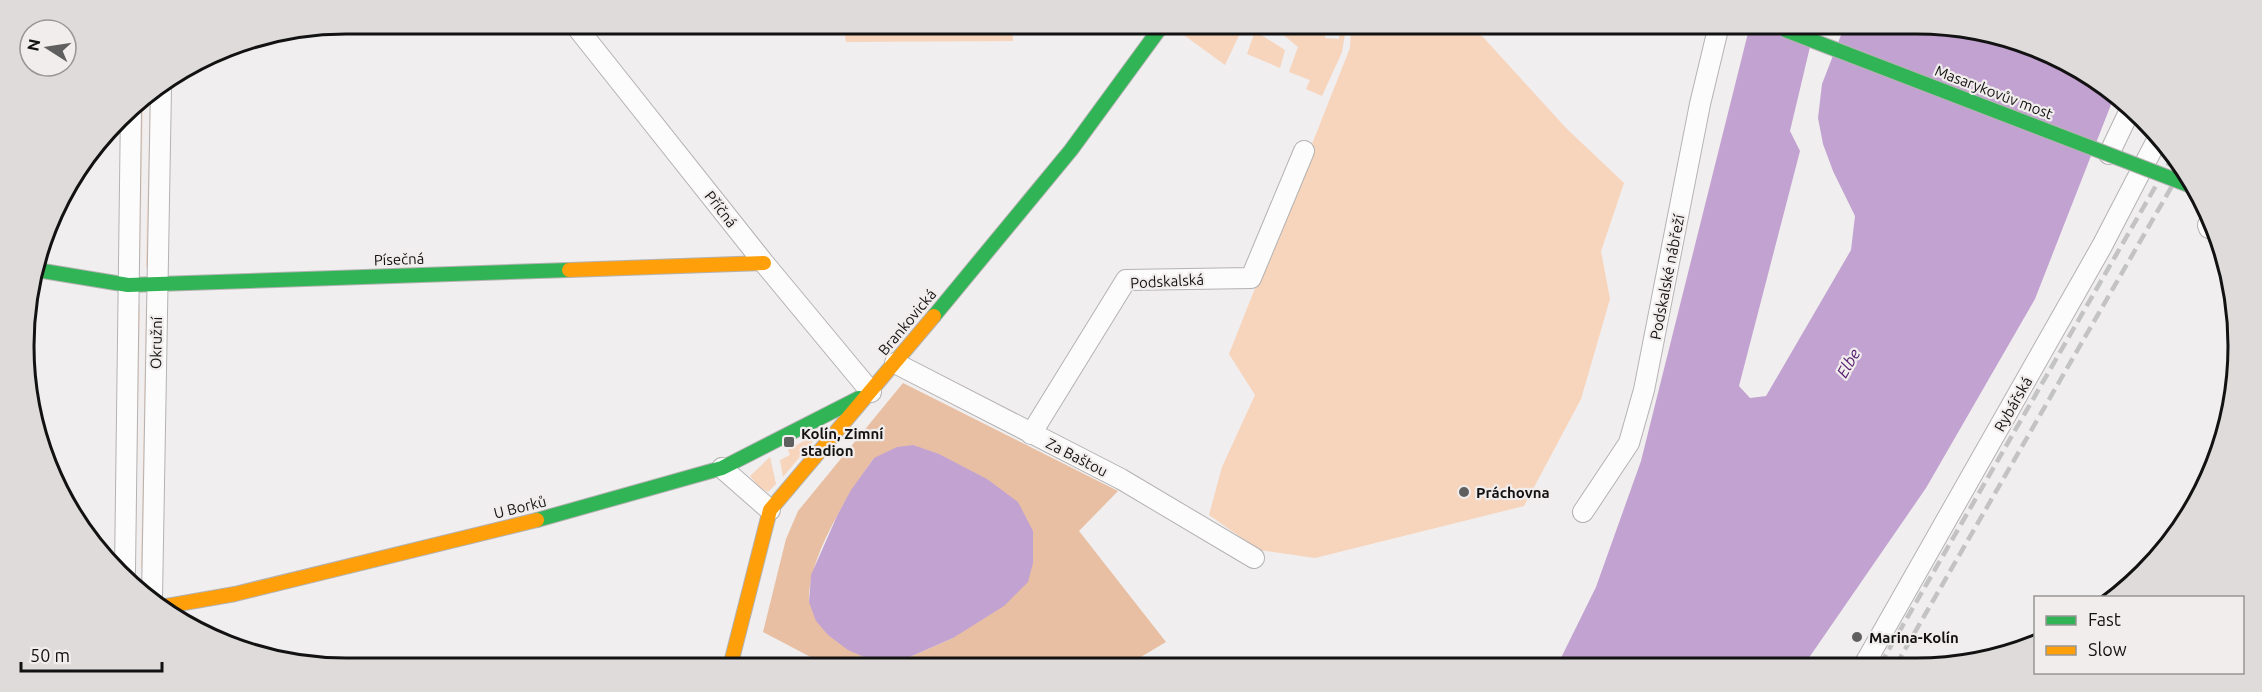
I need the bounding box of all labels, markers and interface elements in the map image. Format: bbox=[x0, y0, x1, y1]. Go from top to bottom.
north arrow bbox=[18, 18, 78, 78]
text: N bbox=[23, 37, 43, 53]
street label: Masarykovův most bbox=[1933, 62, 2055, 122]
street label: Příčná bbox=[702, 187, 740, 231]
street label: Podskalské nábřeží bbox=[1647, 213, 1688, 341]
street label: Písečná bbox=[373, 250, 425, 268]
street label: Podskalská bbox=[1130, 271, 1204, 291]
street label: Brankovická bbox=[875, 286, 939, 358]
street label: Okružní bbox=[147, 316, 165, 369]
water label: Elbe bbox=[1833, 346, 1863, 380]
street label: Rybářská bbox=[1991, 374, 2035, 434]
place label: Kolín, Zimní stadion bbox=[801, 425, 883, 459]
street label: Za Baštou bbox=[1043, 434, 1111, 480]
marker: Kolín, Zimní stadion bbox=[782, 435, 796, 449]
place label: Práchovna bbox=[1476, 484, 1550, 501]
marker: Práchovna bbox=[1457, 485, 1471, 499]
street label: U Borků bbox=[492, 492, 548, 522]
legend bbox=[2034, 596, 2244, 674]
text: Fast bbox=[2088, 609, 2121, 629]
place label: Marina-Kolín bbox=[1869, 629, 1959, 646]
marker: Marina-Kolín bbox=[1850, 630, 1864, 644]
scale bar bbox=[21, 635, 162, 673]
text: Slow bbox=[2088, 639, 2127, 659]
text: 50 m bbox=[30, 645, 70, 665]

